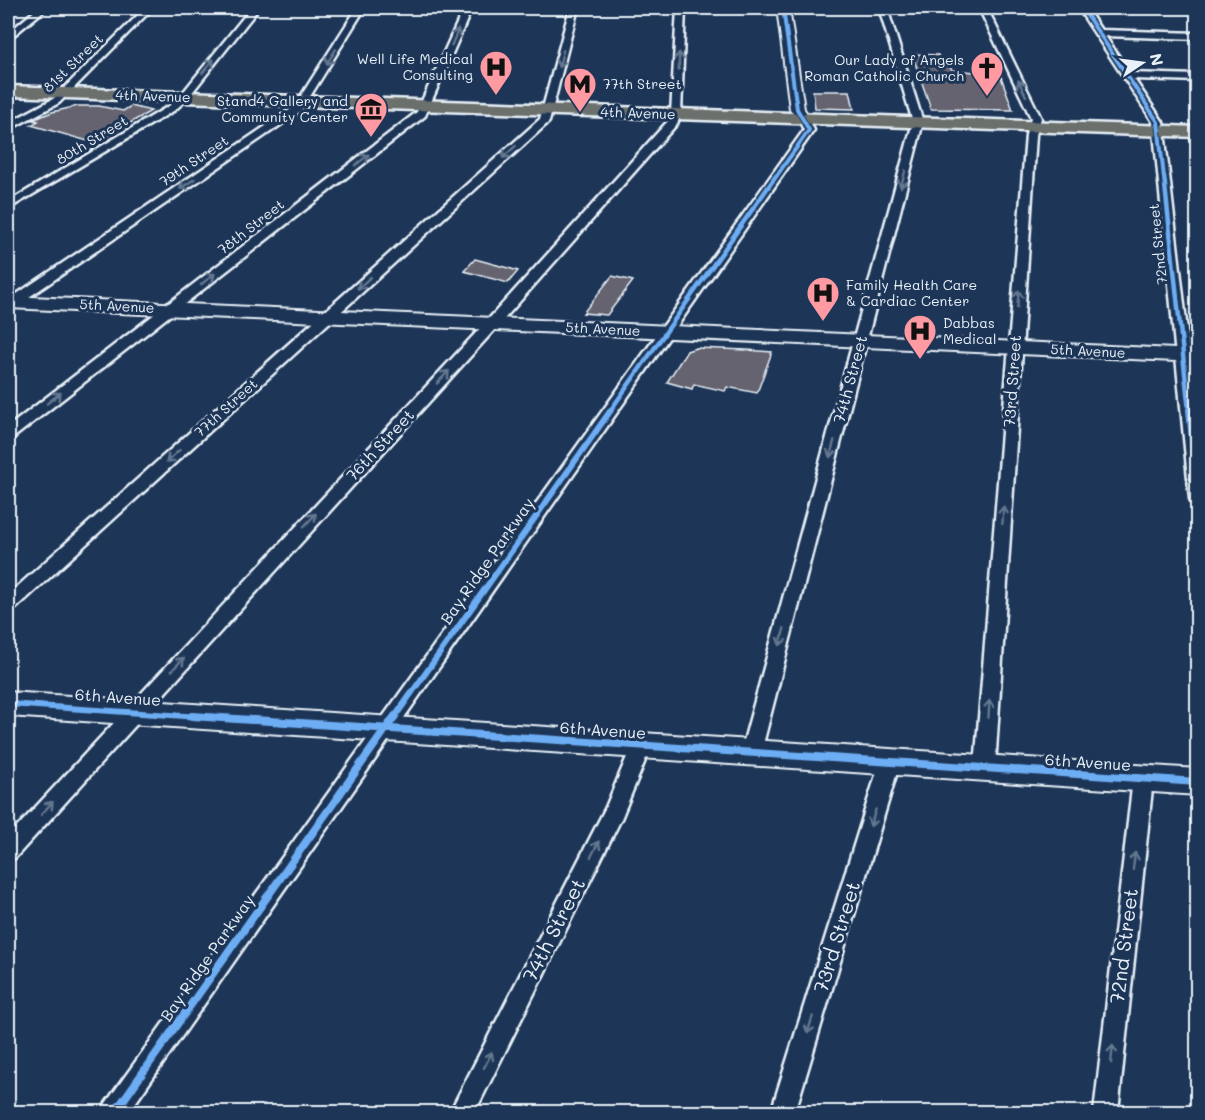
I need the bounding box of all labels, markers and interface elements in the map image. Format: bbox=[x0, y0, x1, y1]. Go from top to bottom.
street label: 81st Street bbox=[38, 29, 107, 96]
one-way arrow bbox=[450, 29, 461, 47]
north arrow bbox=[1112, 33, 1172, 93]
one-way arrow bbox=[324, 48, 336, 65]
place label: Well Life Medical Consulting bbox=[357, 49, 473, 84]
hospital icon: Well Life Medical Consulting bbox=[478, 49, 514, 96]
one-way arrow bbox=[555, 49, 567, 68]
place label: Our Lady of Angels Roman Catholic Church bbox=[804, 50, 964, 85]
church icon: Our Lady of Angels Roman Catholic Church bbox=[969, 50, 1005, 97]
one-way arrow bbox=[673, 51, 684, 71]
text: N bbox=[1146, 51, 1169, 68]
one-way arrow bbox=[202, 58, 215, 74]
metro station icon: 77th Street bbox=[562, 66, 598, 113]
place label: 77th Street bbox=[603, 74, 682, 93]
one-way arrow bbox=[1015, 79, 1027, 97]
street label: 4th Avenue bbox=[115, 85, 191, 106]
place label: Stand4 Gallery and Community Center bbox=[217, 91, 348, 126]
museum icon: Stand4 Gallery and Community Center bbox=[353, 91, 389, 138]
street label: 4th Avenue bbox=[600, 102, 676, 123]
street label: 80th Street bbox=[52, 111, 131, 168]
street label: 79th Street bbox=[156, 131, 232, 191]
one-way arrow bbox=[502, 145, 517, 159]
one-way arrow bbox=[354, 153, 370, 166]
one-way arrow bbox=[896, 169, 908, 188]
one-way arrow bbox=[180, 178, 196, 190]
street label: 78th Street bbox=[214, 195, 288, 259]
street label: 72nd Street bbox=[1144, 203, 1171, 285]
one-way arrow bbox=[200, 273, 216, 286]
hospital icon: Family Health Care & Cardiac Center bbox=[805, 275, 841, 322]
place label: Family Health Care & Cardiac Center bbox=[846, 275, 977, 310]
one-way arrow bbox=[357, 276, 372, 290]
one-way arrow bbox=[1013, 290, 1024, 310]
street label: 5th Avenue bbox=[79, 294, 155, 317]
hospital icon: Dabbas Medical bbox=[902, 313, 938, 360]
place label: Dabbas Medical bbox=[943, 313, 996, 348]
street label: 5th Avenue bbox=[565, 317, 641, 340]
street label: 74th Street bbox=[828, 332, 871, 425]
street label: 73rd Street bbox=[998, 334, 1025, 428]
street label: 5th Avenue bbox=[1050, 339, 1126, 362]
one-way arrow bbox=[436, 370, 450, 385]
street label: 77th Street bbox=[190, 374, 261, 441]
one-way arrow bbox=[46, 392, 62, 405]
street label: 76th Street bbox=[341, 404, 418, 485]
one-way arrow bbox=[825, 439, 837, 458]
one-way arrow bbox=[166, 449, 181, 463]
street label: Bay Ridge Parkway bbox=[435, 493, 538, 628]
one-way arrow bbox=[997, 505, 1008, 525]
one-way arrow bbox=[303, 513, 318, 528]
one-way arrow bbox=[775, 627, 787, 646]
one-way arrow bbox=[171, 656, 185, 671]
street label: 6th Avenue bbox=[74, 683, 162, 710]
one-way arrow bbox=[984, 700, 995, 720]
street label: 6th Avenue bbox=[559, 716, 647, 743]
street label: 6th Avenue bbox=[1044, 748, 1132, 775]
one-way arrow bbox=[40, 800, 54, 815]
one-way arrow bbox=[867, 808, 878, 827]
one-way arrow bbox=[590, 840, 601, 858]
one-way arrow bbox=[1129, 851, 1140, 871]
street label: 74th Street bbox=[516, 873, 590, 986]
street label: 73rd Street bbox=[807, 878, 865, 996]
street label: 72nd Street bbox=[1103, 887, 1143, 1005]
street label: Bay Ridge Parkway bbox=[155, 890, 258, 1025]
one-way arrow bbox=[804, 1015, 815, 1034]
one-way arrow bbox=[1107, 1045, 1118, 1065]
one-way arrow bbox=[483, 1052, 494, 1070]

